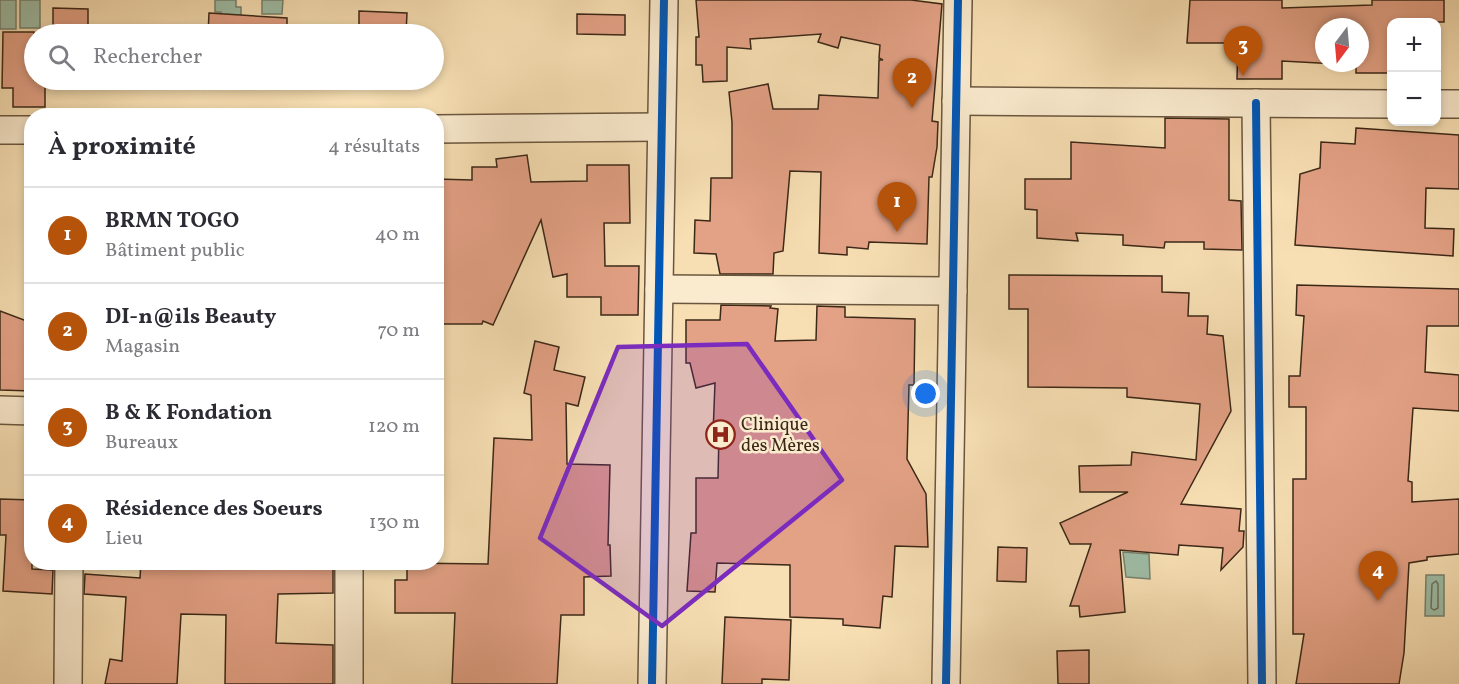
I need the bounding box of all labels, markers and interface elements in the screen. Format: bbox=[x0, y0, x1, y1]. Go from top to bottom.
north arrow bbox=[1315, 18, 1369, 72]
map controls bbox=[1387, 18, 1441, 126]
button: + bbox=[1387, 18, 1441, 72]
search box bbox=[24, 24, 444, 90]
pin: 3 bbox=[1224, 26, 1262, 76]
icon: search bbox=[45, 41, 78, 74]
text: Rechercher bbox=[93, 42, 202, 73]
pin: 2 bbox=[892, 58, 932, 108]
button: − bbox=[1387, 72, 1441, 126]
text: À proximité bbox=[48, 129, 196, 165]
text: 4 résultats bbox=[328, 133, 420, 161]
pin: 1 bbox=[878, 182, 916, 232]
text: BRMN TOGO bbox=[105, 206, 239, 237]
text: 1 bbox=[63, 221, 72, 249]
text: 40 m bbox=[375, 221, 420, 249]
text: Bâtiment public bbox=[105, 237, 245, 265]
text: DI-n@ils Beauty bbox=[105, 302, 276, 333]
text: 2 bbox=[62, 317, 73, 345]
text: 70 m bbox=[377, 317, 420, 345]
text: Magasin bbox=[105, 333, 180, 361]
your location bbox=[911, 379, 940, 408]
text: B & K Fondation bbox=[105, 398, 272, 429]
text: 3 bbox=[62, 413, 73, 441]
text: 120 m bbox=[368, 413, 420, 441]
place label: Clinique des Mères bbox=[741, 413, 820, 459]
hospital icon: Clinique des Mères bbox=[704, 418, 736, 450]
text: Bureaux bbox=[105, 429, 178, 457]
text: Résidence des Soeurs bbox=[105, 494, 323, 525]
text: 4 bbox=[61, 509, 74, 537]
text: 130 m bbox=[369, 509, 420, 537]
text: Lieu bbox=[105, 525, 143, 553]
pin: 4 bbox=[1358, 552, 1398, 601]

